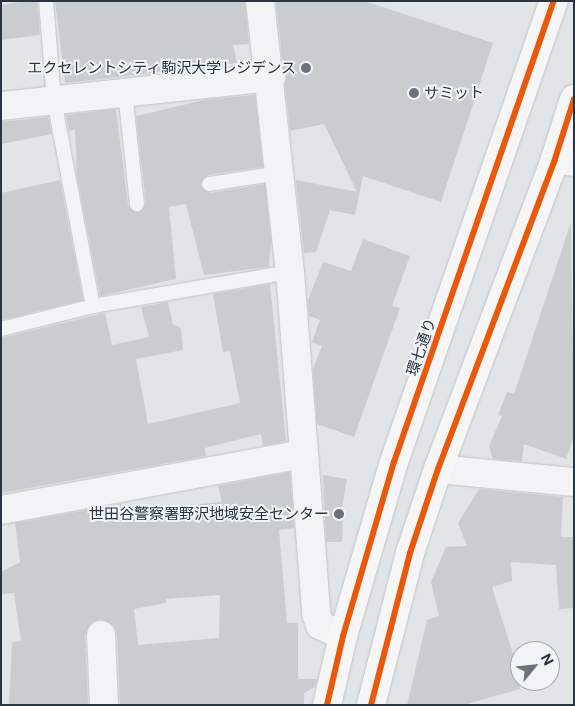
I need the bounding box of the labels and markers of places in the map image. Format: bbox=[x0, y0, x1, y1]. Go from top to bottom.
place label: エクセレントシティ駒沢大学レジデンス bbox=[26, 59, 296, 77]
marker: エクセレントシティ駒沢大学レジデンス bbox=[300, 62, 312, 74]
place label: サミット bbox=[424, 84, 484, 102]
marker: サミット bbox=[408, 87, 420, 99]
place label: 世田谷警察署野沢地域安全センター bbox=[89, 505, 329, 523]
marker: 世田谷警察署野沢地域安全センター bbox=[333, 508, 345, 520]

